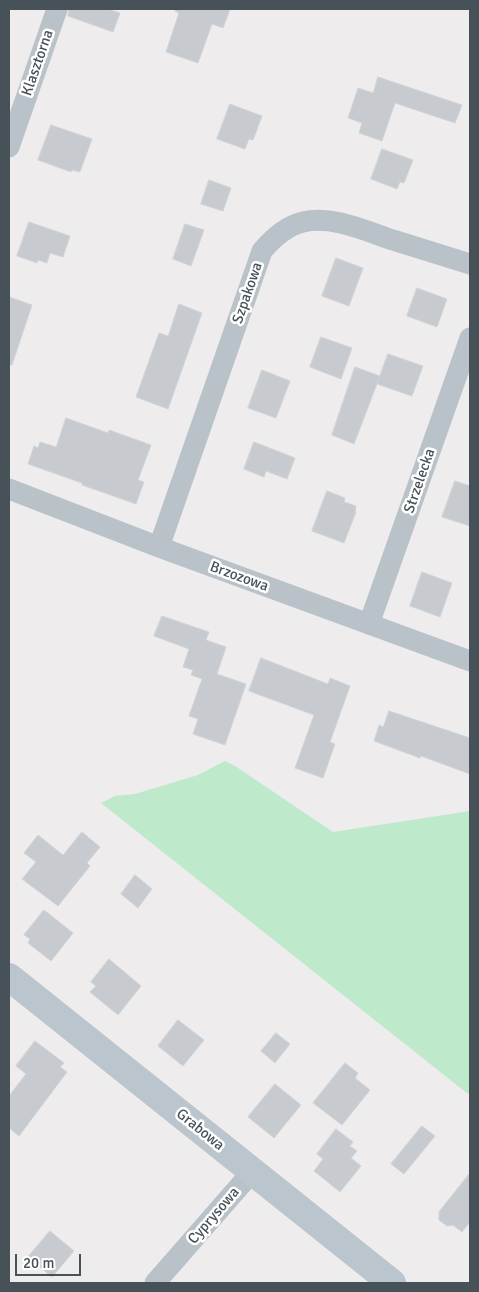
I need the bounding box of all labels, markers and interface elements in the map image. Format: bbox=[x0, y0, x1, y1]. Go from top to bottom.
street label: Klasztorna bbox=[18, 28, 58, 98]
street label: Szpakowa bbox=[229, 260, 267, 326]
street label: Strzelecka bbox=[401, 446, 439, 516]
street label: Brzozowa bbox=[207, 558, 271, 596]
street label: Grabowa bbox=[172, 1105, 228, 1155]
street label: Cyprysowa bbox=[184, 1184, 244, 1248]
scale bar bbox=[18, 1244, 84, 1276]
text: 20 m bbox=[23, 1254, 54, 1272]

